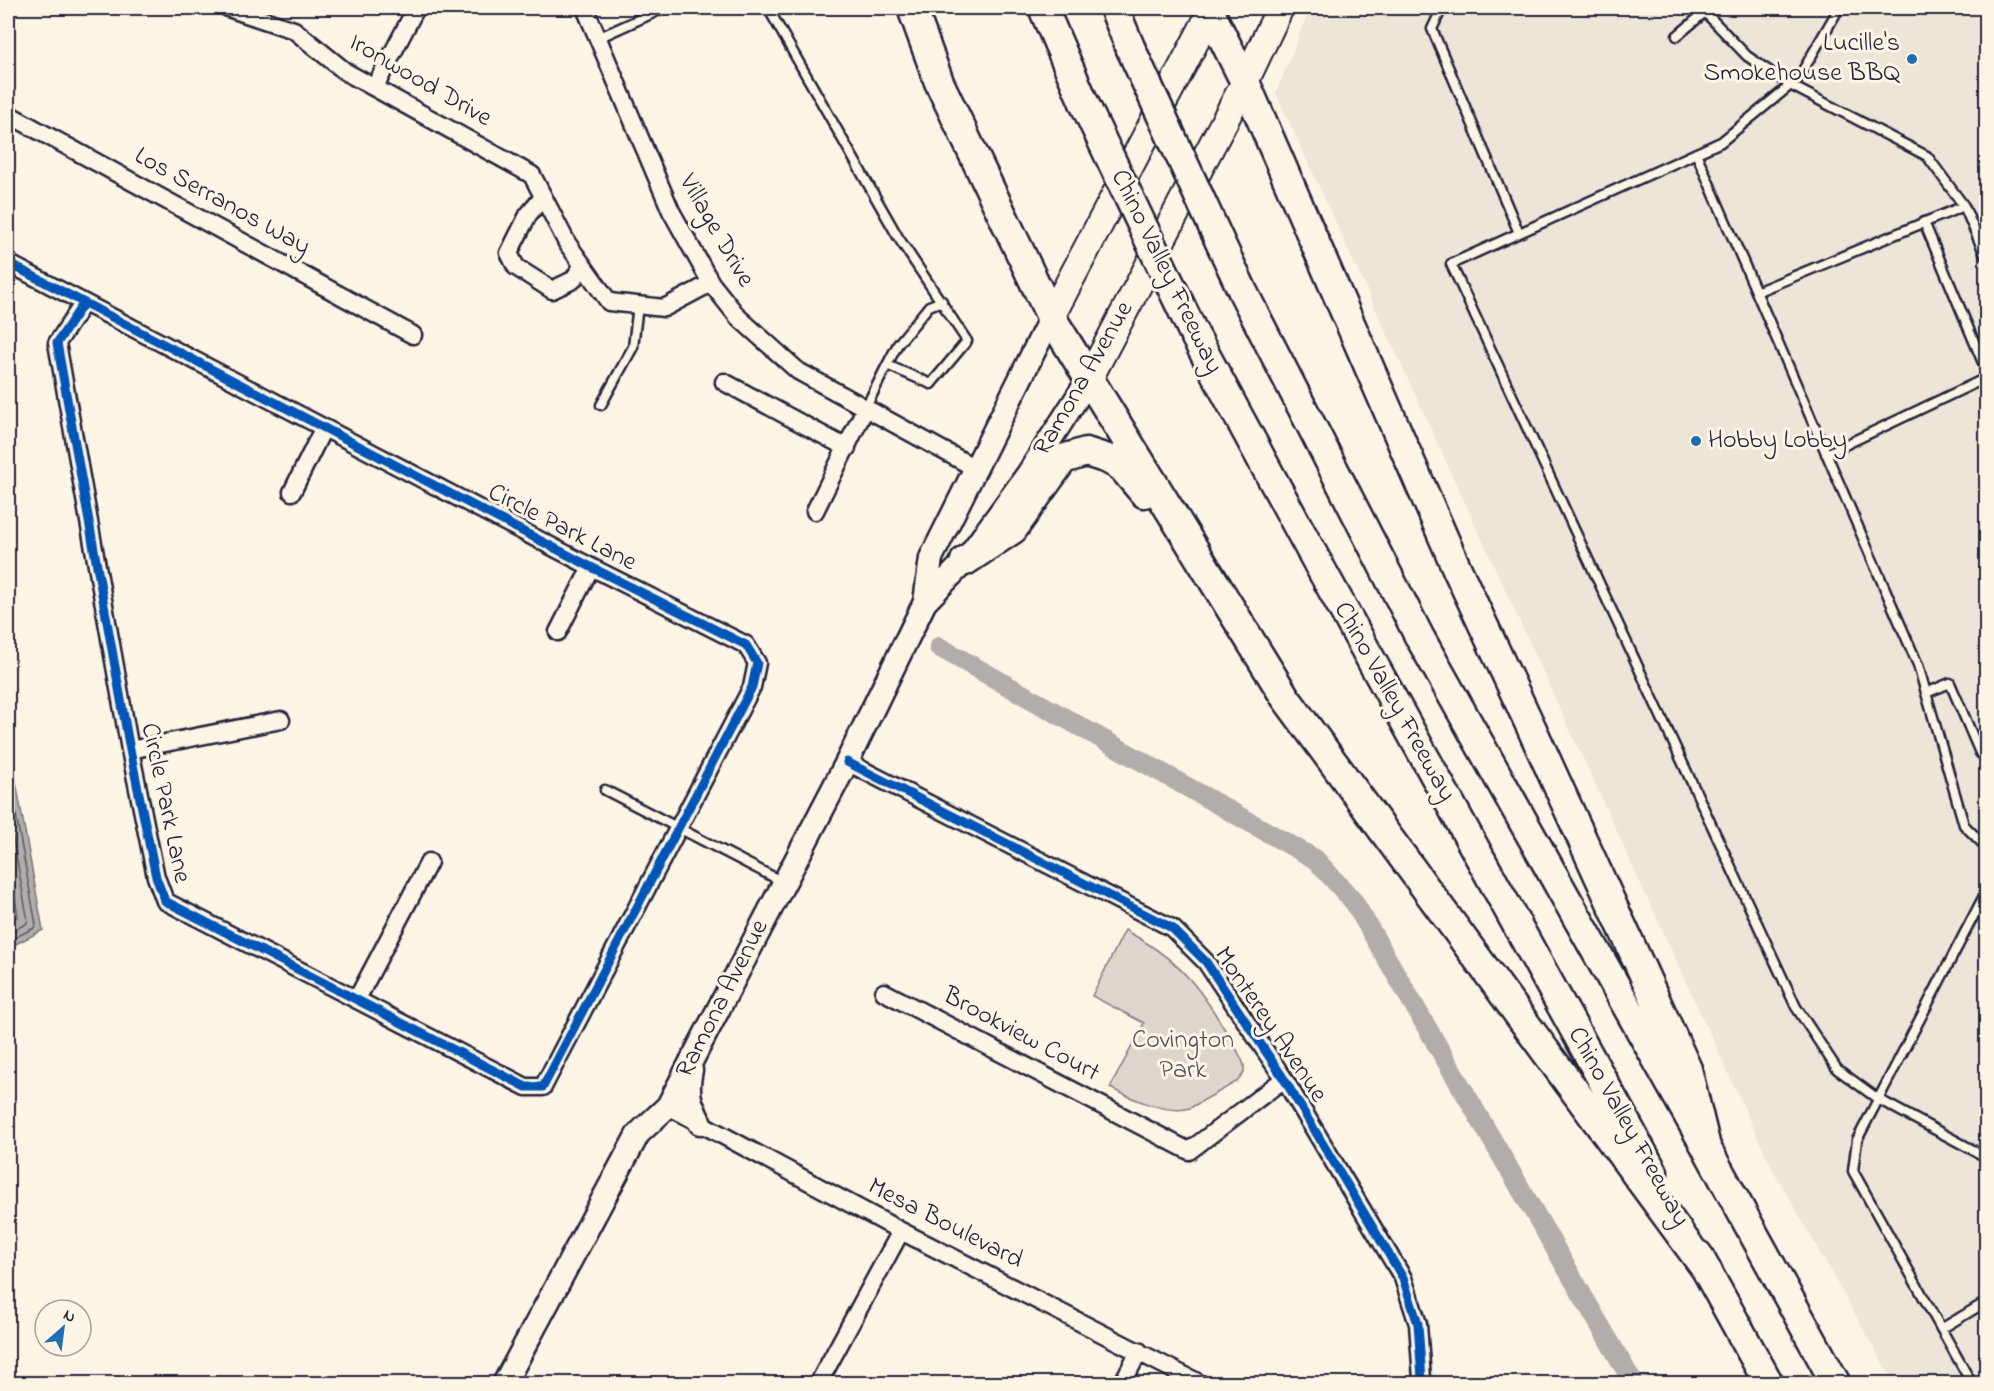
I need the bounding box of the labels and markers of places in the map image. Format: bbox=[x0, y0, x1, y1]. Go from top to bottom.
place label: Lucille's Smokehouse BBQ bbox=[1704, 25, 1900, 93]
marker: Lucille's Smokehouse BBQ bbox=[1905, 52, 1919, 66]
place label: Hobby Lobby bbox=[1708, 422, 1847, 460]
marker: Hobby Lobby bbox=[1689, 434, 1703, 448]

